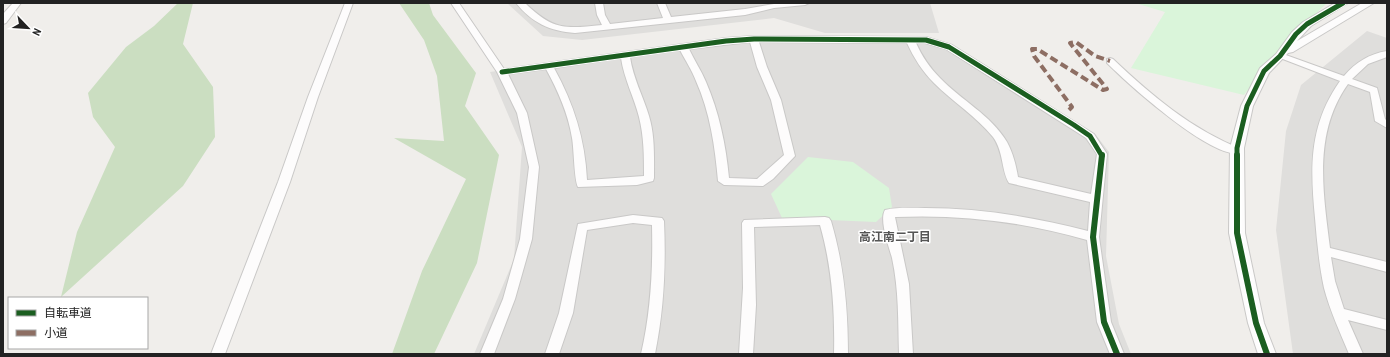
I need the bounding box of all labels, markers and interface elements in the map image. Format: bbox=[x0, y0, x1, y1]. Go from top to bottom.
north arrow bbox=[8, 8, 48, 48]
text: N bbox=[29, 26, 45, 38]
district label: 高江南二丁目 bbox=[859, 229, 931, 245]
legend bbox=[8, 297, 148, 349]
text: 自転車道 bbox=[44, 305, 92, 321]
text: 小道 bbox=[44, 325, 68, 341]

